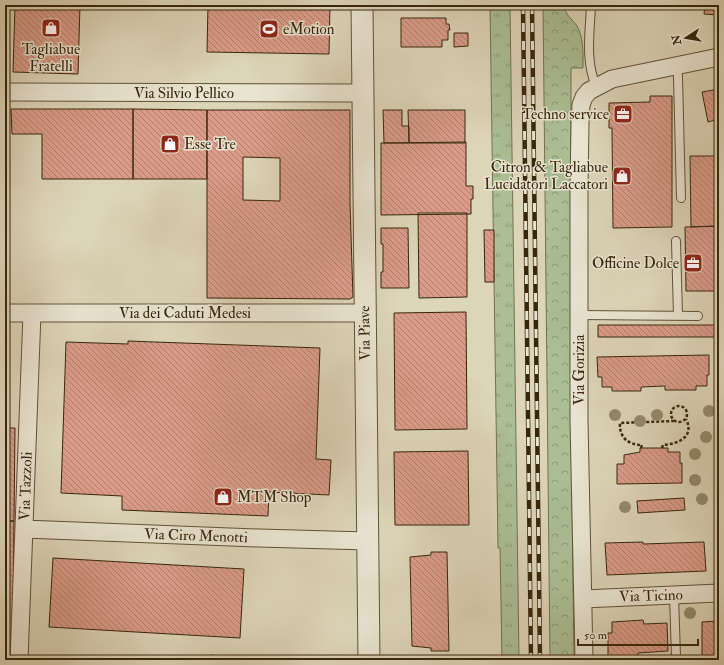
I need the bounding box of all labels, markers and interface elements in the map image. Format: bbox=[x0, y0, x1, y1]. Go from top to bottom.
shop icon: Tagliabue Fratelli bbox=[40, 17, 62, 39]
sports icon: eMotion bbox=[258, 18, 280, 40]
north arrow bbox=[666, 18, 706, 58]
place label: eMotion bbox=[283, 20, 335, 39]
text: N bbox=[669, 33, 684, 47]
place label: Tagliabue Fratelli bbox=[22, 40, 80, 76]
street label: Via Silvio Pellico bbox=[134, 84, 234, 103]
office icon: Techno service bbox=[612, 103, 634, 125]
place label: Techno service bbox=[522, 105, 609, 124]
shop icon: Esse Tre bbox=[159, 133, 181, 155]
place label: Esse Tre bbox=[184, 135, 236, 154]
place label: Citron & Tagliabue Lucidatori Laccatori bbox=[484, 158, 608, 194]
shop icon: Citron & Tagliabue Lucidatori Laccatori bbox=[611, 165, 633, 187]
office icon: Officine Dolce bbox=[682, 252, 704, 274]
place label: Officine Dolce bbox=[592, 254, 679, 273]
street label: Via dei Caduti Medesi bbox=[119, 304, 251, 323]
street label: Via Piave bbox=[355, 305, 375, 361]
street label: Via Gorizia bbox=[570, 334, 589, 405]
street label: Via Tazzoli bbox=[15, 451, 37, 521]
shop icon: MTM Shop bbox=[212, 486, 234, 508]
place label: MTM Shop bbox=[237, 488, 312, 508]
street label: Via Ciro Menotti bbox=[144, 525, 248, 547]
street label: Via Ticino bbox=[619, 585, 683, 607]
scale bar bbox=[578, 621, 698, 647]
text: 50 m bbox=[584, 628, 608, 643]

